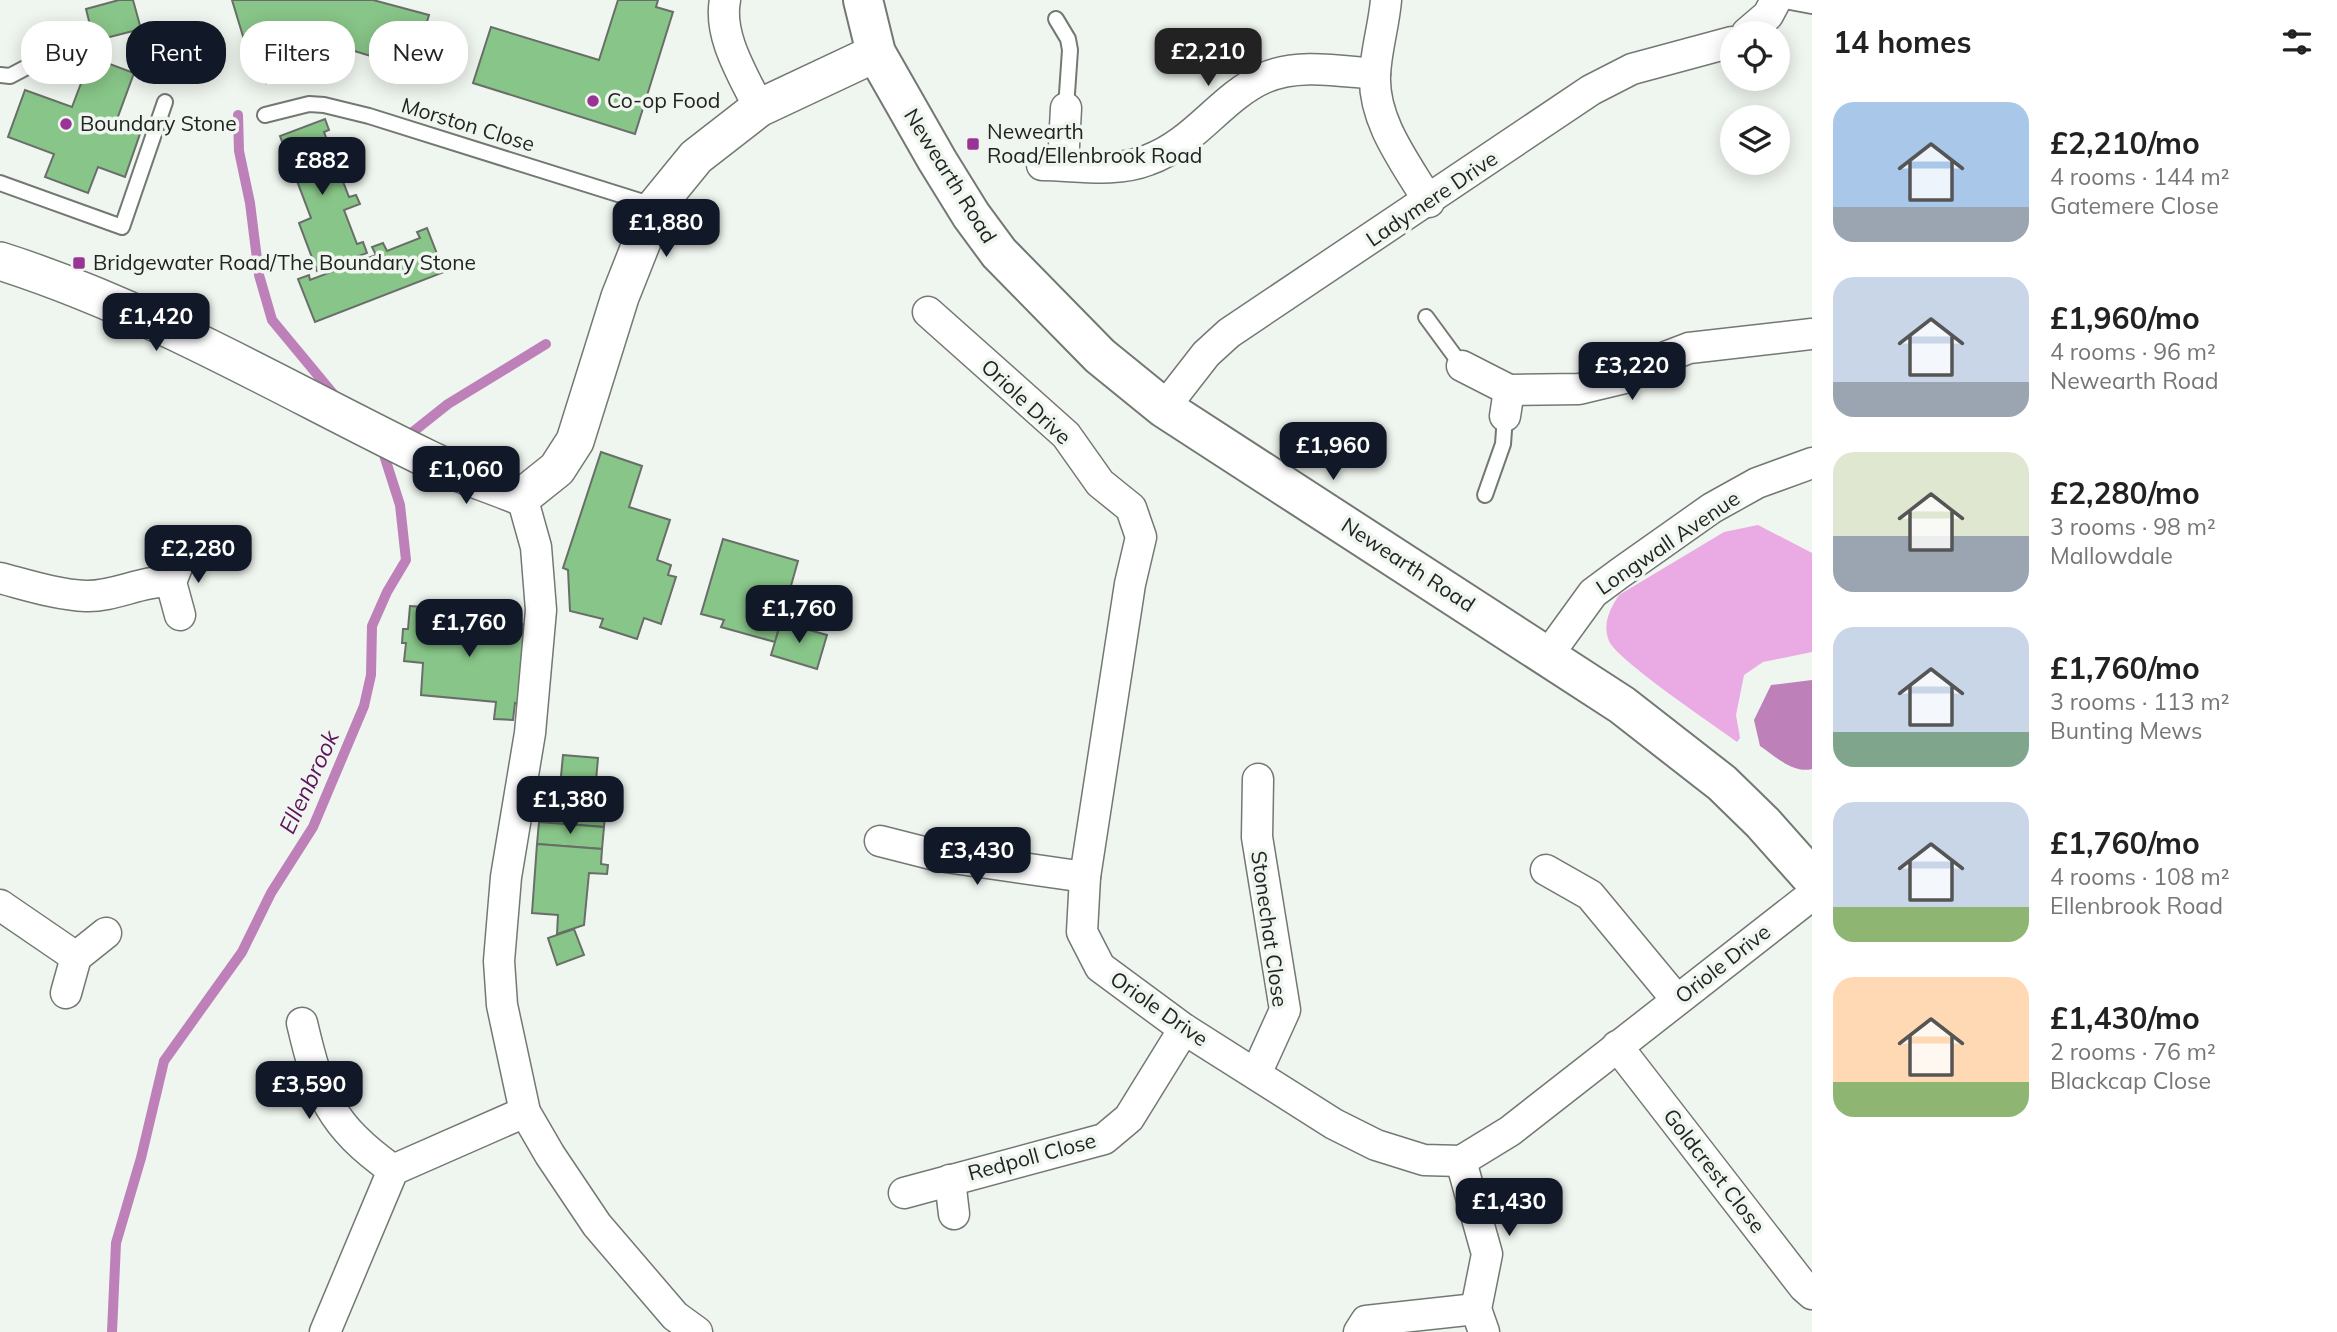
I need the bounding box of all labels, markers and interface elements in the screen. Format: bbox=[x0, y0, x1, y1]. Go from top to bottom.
chip: Buy bbox=[21, 21, 112, 84]
chip: Rent bbox=[126, 21, 226, 84]
chip: Filters bbox=[240, 21, 355, 84]
chip: New bbox=[369, 21, 468, 84]
map controls bbox=[1720, 21, 1790, 175]
button: locate bbox=[1720, 21, 1790, 91]
text: 14 homes bbox=[1833, 23, 1972, 61]
icon: filters bbox=[2278, 23, 2316, 61]
pin: £2,210 bbox=[1151, 28, 1265, 88]
text: £2,210 bbox=[1171, 36, 1245, 65]
place label: Co-op Food bbox=[607, 87, 720, 113]
street label: Morston Close bbox=[398, 91, 538, 157]
marker: Co-op Food bbox=[585, 93, 601, 109]
street label: Newearth Road bbox=[899, 103, 1003, 248]
button: layers bbox=[1720, 105, 1790, 175]
place label: Boundary Stone bbox=[80, 110, 237, 136]
marker: Boundary Stone bbox=[58, 116, 74, 132]
place label: Newearth Road/Ellenbrook Road bbox=[987, 118, 1202, 168]
text: £2,210/mo bbox=[2050, 124, 2200, 162]
icon: home bbox=[1889, 130, 1973, 214]
marker: Newearth Road/Ellenbrook Road bbox=[965, 136, 981, 152]
pin: £882 bbox=[281, 138, 363, 197]
text: £882 bbox=[294, 145, 350, 174]
street label: Ladymere Drive bbox=[1361, 145, 1502, 252]
text: 4 rooms · 144 m² bbox=[2050, 162, 2230, 191]
text: Gatemere Close bbox=[2050, 191, 2219, 220]
pin: £1,880 bbox=[609, 200, 723, 259]
text: £1,880 bbox=[629, 207, 703, 236]
place label: Bridgewater Road/The Boundary Stone bbox=[93, 249, 476, 275]
marker: Bridgewater Road/The Boundary Stone bbox=[71, 255, 87, 271]
pin: £1,420 bbox=[99, 294, 213, 353]
text: £1,960/mo bbox=[2050, 299, 2200, 337]
text: £1,420 bbox=[119, 301, 193, 330]
icon: home bbox=[1889, 305, 1973, 389]
text: 4 rooms · 96 m² bbox=[2050, 337, 2216, 366]
pin: £3,220 bbox=[1575, 342, 1689, 402]
text: £3,220 bbox=[1595, 350, 1669, 379]
street label: Oriole Drive bbox=[976, 353, 1077, 449]
text: Newearth Road bbox=[2050, 366, 2219, 395]
pin: £1,960 bbox=[1276, 422, 1390, 482]
text: £1,960 bbox=[1296, 430, 1370, 459]
pin: £1,060 bbox=[409, 447, 523, 506]
text: £1,060 bbox=[429, 454, 503, 483]
text: £2,280/mo bbox=[2050, 474, 2200, 512]
icon: home bbox=[1889, 480, 1973, 564]
street label: Longwall Avenue bbox=[1591, 485, 1744, 600]
street label: Newearth Road bbox=[1337, 511, 1480, 617]
text: 3 rooms · 98 m² bbox=[2050, 512, 2216, 541]
pin: £2,280 bbox=[141, 526, 255, 585]
text: £2,280 bbox=[161, 533, 235, 562]
text: Mallowdale bbox=[2050, 541, 2173, 570]
pin: £1,760 bbox=[742, 586, 856, 645]
text: £1,760 bbox=[762, 593, 836, 622]
pin: £1,760 bbox=[412, 600, 526, 659]
text: £1,760 bbox=[432, 607, 506, 636]
text: £1,760/mo bbox=[2050, 649, 2200, 687]
icon: home bbox=[1889, 655, 1973, 739]
text: 3 rooms · 113 m² bbox=[2050, 687, 2230, 716]
text: Bunting Mews bbox=[2050, 716, 2203, 745]
water label: Ellenbrook bbox=[272, 725, 346, 838]
pin: £1,380 bbox=[513, 776, 627, 836]
text: £1,380 bbox=[533, 784, 607, 813]
text: £1,760/mo bbox=[2050, 824, 2200, 862]
pin: £3,430 bbox=[920, 828, 1034, 887]
icon: home bbox=[1889, 830, 1973, 914]
text: £3,430 bbox=[940, 835, 1014, 864]
street label: Stonechat Close bbox=[1246, 849, 1294, 1009]
text: 4 rooms · 108 m² bbox=[2050, 862, 2230, 891]
text: Ellenbrook Road bbox=[2050, 891, 2223, 920]
street label: Oriole Drive bbox=[1670, 918, 1775, 1008]
street label: Oriole Drive bbox=[1106, 965, 1214, 1051]
text: £1,430/mo bbox=[2050, 999, 2200, 1037]
icon: home bbox=[1889, 1005, 1973, 1089]
text: 2 rooms · 76 m² bbox=[2050, 1037, 2216, 1066]
pin: £3,590 bbox=[252, 1062, 366, 1121]
text: Blackcap Close bbox=[2050, 1066, 2211, 1095]
text: £3,590 bbox=[272, 1069, 346, 1098]
street label: Goldcrest Close bbox=[1658, 1103, 1771, 1238]
street label: Redpoll Close bbox=[965, 1126, 1099, 1186]
pin: £1,430 bbox=[1452, 1178, 1566, 1238]
text: £1,430 bbox=[1472, 1186, 1546, 1215]

